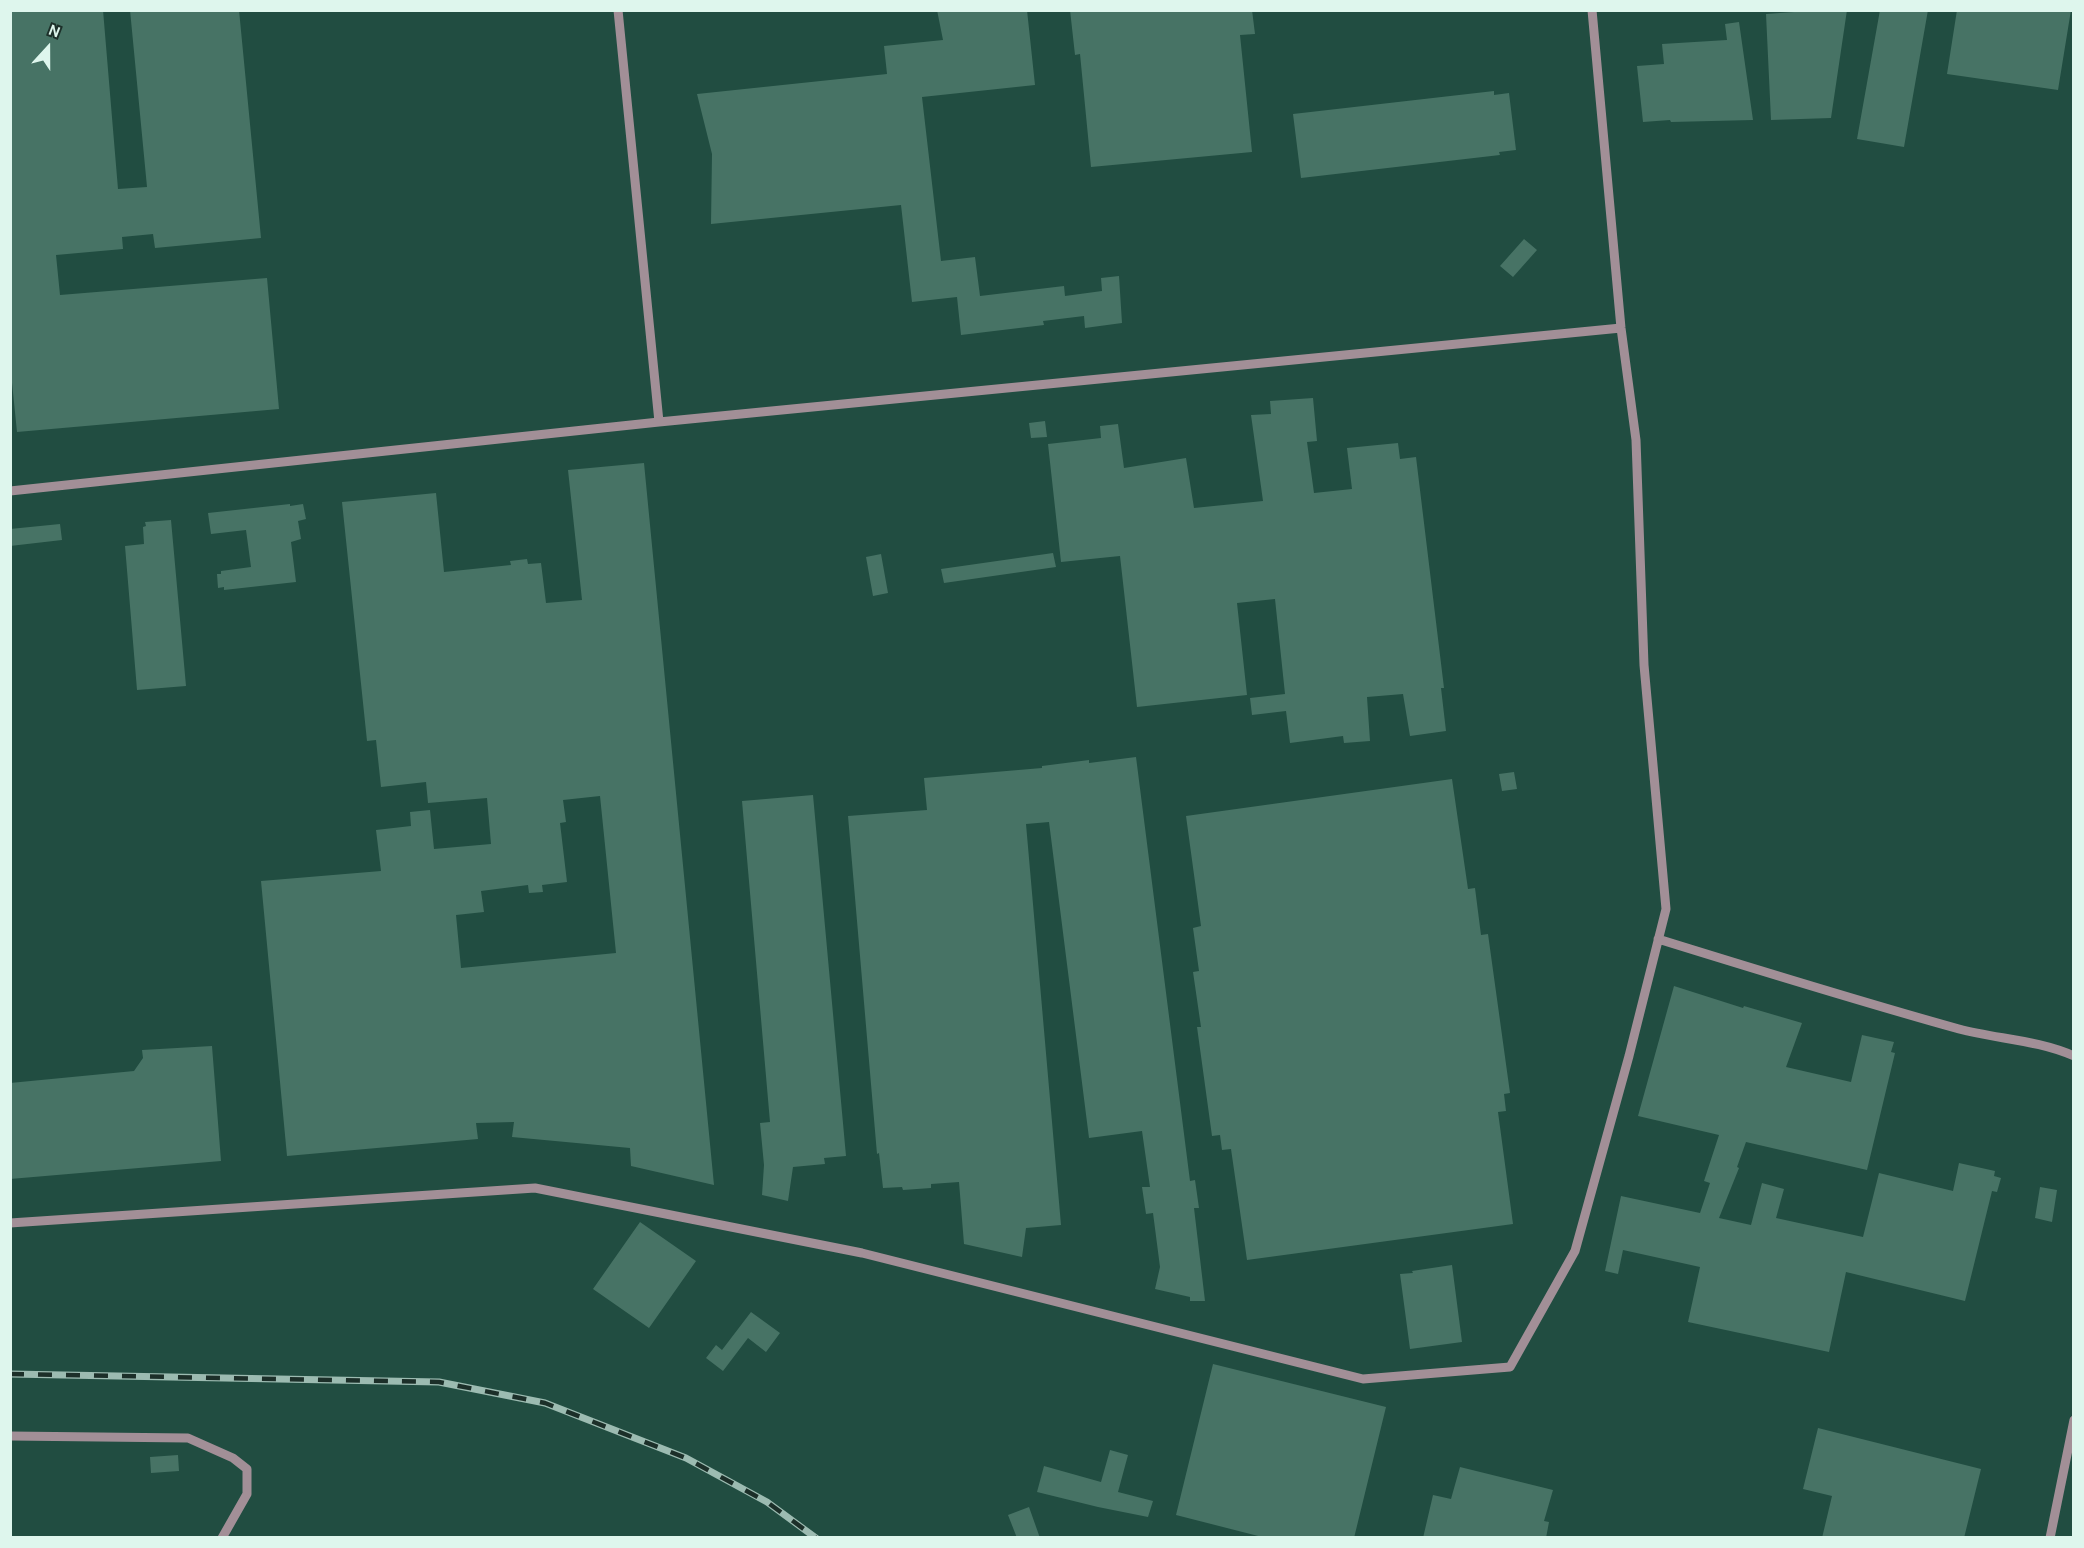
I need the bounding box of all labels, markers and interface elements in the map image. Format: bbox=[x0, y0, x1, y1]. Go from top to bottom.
north arrow bbox=[18, 18, 78, 78]
text: N bbox=[46, 20, 63, 42]

